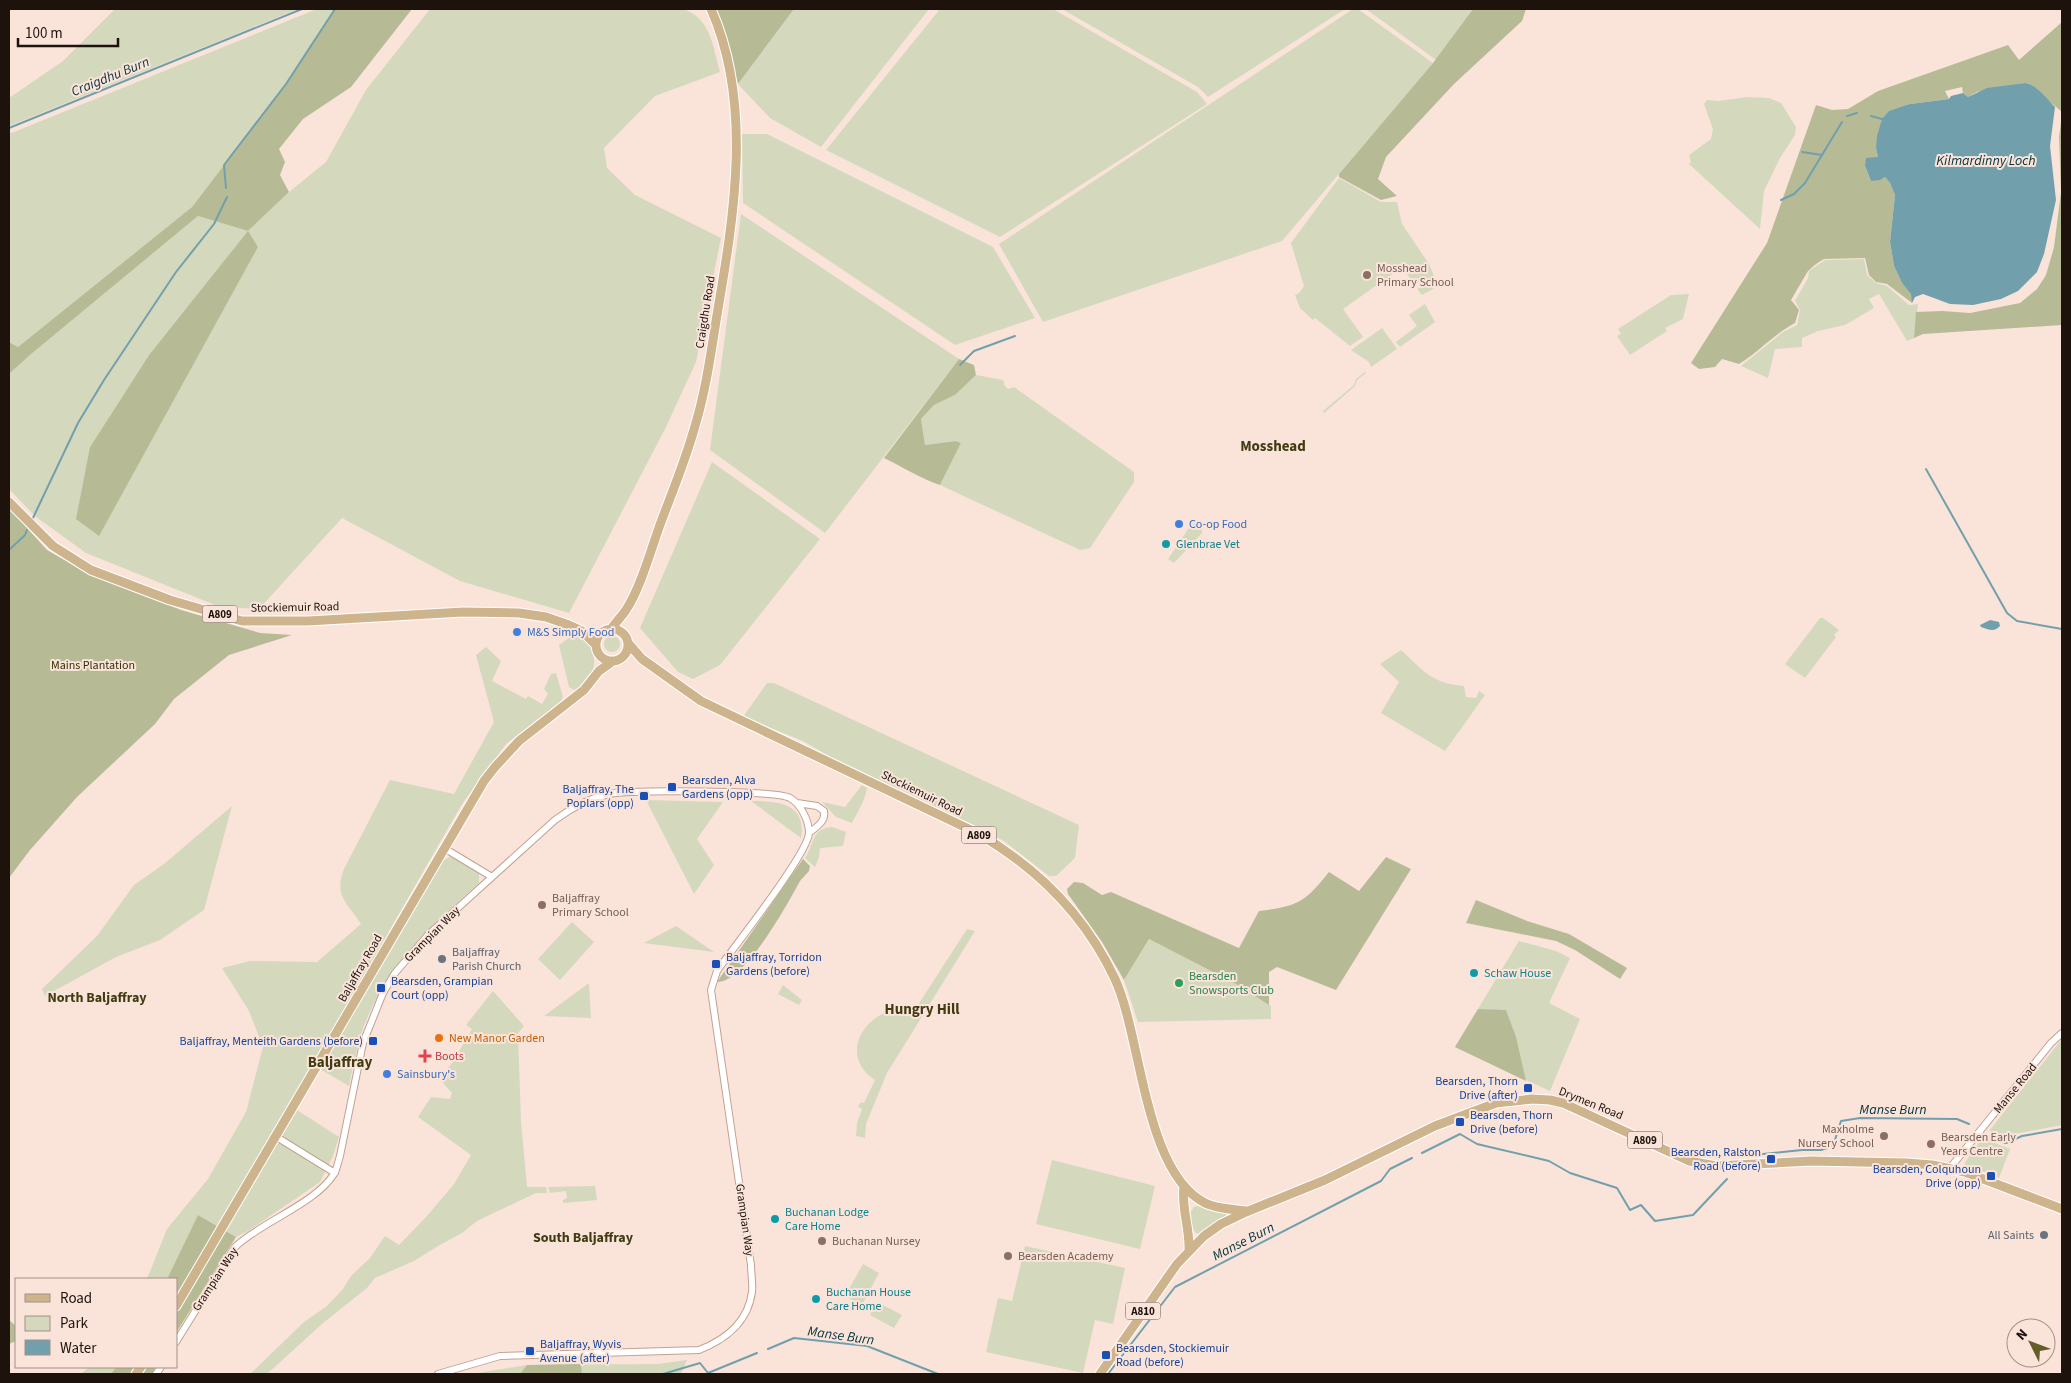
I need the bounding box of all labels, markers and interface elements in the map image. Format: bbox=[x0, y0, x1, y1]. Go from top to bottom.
scale bar bbox=[18, 15, 118, 47]
text: 100 m bbox=[25, 23, 63, 44]
water label: Craigdhu Burn bbox=[68, 52, 153, 102]
water label: Kilmardinny Loch bbox=[1936, 151, 2036, 171]
place label: Mosshead Primary School bbox=[1377, 260, 1454, 291]
marker: Mosshead Primary School bbox=[1361, 269, 1373, 281]
street label: Craigdhu Road bbox=[691, 274, 720, 350]
district label: Mosshead bbox=[1240, 436, 1306, 457]
place label: Co-op Food bbox=[1189, 516, 1247, 533]
marker: Co-op Food bbox=[1173, 518, 1185, 530]
place label: Glenbrae Vet bbox=[1176, 536, 1240, 553]
marker: Glenbrae Vet bbox=[1160, 538, 1172, 550]
street label: Stockiemuir Road bbox=[251, 598, 339, 617]
road number: A809 bbox=[202, 606, 238, 622]
place label: M&S Simply Food bbox=[527, 624, 614, 641]
marker: M&S Simply Food bbox=[511, 626, 523, 638]
park label: Mains Plantation bbox=[51, 657, 135, 674]
street label: Stockiemuir Road bbox=[878, 766, 965, 821]
place label: Bearsden, Alva Gardens (opp) bbox=[682, 772, 756, 803]
place label: Baljaffray, The Poplars (opp) bbox=[562, 781, 634, 812]
marker: Bearsden, Alva Gardens (opp) bbox=[666, 781, 678, 793]
marker: Baljaffray, The Poplars (opp) bbox=[638, 790, 650, 802]
road number: A809 bbox=[962, 826, 996, 844]
place label: Baljaffray Primary School bbox=[552, 890, 629, 921]
marker: Baljaffray Primary School bbox=[536, 899, 548, 911]
street label: Grampian Way bbox=[401, 902, 464, 966]
street label: Baljaffray Road bbox=[334, 931, 387, 1005]
place label: Baljaffray Parish Church bbox=[452, 944, 521, 975]
place label: Baljaffray, Torridon Gardens (before) bbox=[726, 949, 822, 980]
marker: Baljaffray Parish Church bbox=[436, 953, 448, 965]
marker: Baljaffray, Torridon Gardens (before) bbox=[710, 958, 722, 970]
place label: Schaw House bbox=[1484, 965, 1551, 982]
marker: Schaw House bbox=[1468, 967, 1480, 979]
place label: Bearsden Snowsports Club bbox=[1189, 968, 1274, 999]
place label: Bearsden, Grampian Court (opp) bbox=[391, 973, 493, 1004]
marker: Bearsden Snowsports Club bbox=[1173, 977, 1185, 989]
marker: Bearsden, Grampian Court (opp) bbox=[375, 982, 387, 994]
district label: North Baljaffray bbox=[47, 988, 147, 1008]
district label: Hungry Hill bbox=[885, 999, 960, 1020]
place label: New Manor Garden bbox=[449, 1030, 545, 1047]
marker: New Manor Garden bbox=[433, 1032, 445, 1044]
place label: Baljaffray, Menteith Gardens (before) bbox=[179, 1033, 363, 1050]
marker: Baljaffray, Menteith Gardens (before) bbox=[367, 1035, 379, 1047]
place label: Boots bbox=[435, 1048, 464, 1065]
marker: Boots bbox=[419, 1050, 431, 1062]
district label: Baljaffray bbox=[308, 1052, 372, 1073]
street label: Manse Road bbox=[1990, 1059, 2041, 1117]
place label: Sainsbury's bbox=[397, 1066, 455, 1083]
marker: Sainsbury's bbox=[381, 1068, 393, 1080]
place label: Bearsden, Thorn Drive (after) bbox=[1435, 1073, 1518, 1104]
marker: Bearsden, Thorn Drive (after) bbox=[1522, 1082, 1534, 1094]
street label: Drymen Road bbox=[1556, 1083, 1626, 1124]
water label: Manse Burn bbox=[1859, 1100, 1927, 1120]
place label: Bearsden, Thorn Drive (before) bbox=[1470, 1107, 1553, 1138]
marker: Bearsden, Thorn Drive (before) bbox=[1454, 1116, 1466, 1128]
place label: Maxholme Nursery School bbox=[1798, 1121, 1874, 1152]
place label: Bearsden Early Years Centre bbox=[1940, 1129, 2016, 1160]
marker: Maxholme Nursery School bbox=[1878, 1130, 1890, 1142]
road number: A809 bbox=[1628, 1132, 1662, 1148]
marker: Bearsden Early Years Centre bbox=[1925, 1138, 1937, 1150]
place label: Bearsden, Ralston Road (before) bbox=[1671, 1144, 1761, 1175]
marker: Bearsden, Ralston Road (before) bbox=[1765, 1153, 1777, 1165]
place label: Bearsden, Colquhoun Drive (opp) bbox=[1873, 1161, 1981, 1192]
marker: Bearsden, Colquhoun Drive (opp) bbox=[1985, 1170, 1997, 1182]
street label: Grampian Way bbox=[731, 1183, 758, 1258]
place label: Buchanan Lodge Care Home bbox=[785, 1204, 869, 1235]
marker: Buchanan Lodge Care Home bbox=[769, 1213, 781, 1225]
water label: Manse Burn bbox=[1209, 1218, 1278, 1266]
place label: All Saints bbox=[1988, 1227, 2034, 1244]
district label: South Baljaffray bbox=[533, 1228, 634, 1248]
marker: All Saints bbox=[2038, 1229, 2050, 1241]
place label: Buchanan Nursey bbox=[832, 1233, 921, 1250]
marker: Buchanan Nursey bbox=[816, 1235, 828, 1247]
street label: Grampian Way bbox=[188, 1244, 243, 1314]
place label: Bearsden Academy bbox=[1018, 1248, 1114, 1265]
marker: Bearsden Academy bbox=[1002, 1250, 1014, 1262]
legend bbox=[15, 1278, 178, 1368]
place label: Buchanan House Care Home bbox=[826, 1284, 911, 1315]
text: Road bbox=[60, 1288, 92, 1309]
marker: Buchanan House Care Home bbox=[810, 1293, 822, 1305]
road number: A810 bbox=[1126, 1302, 1160, 1320]
text: Park bbox=[60, 1313, 89, 1334]
north arrow bbox=[2006, 1318, 2056, 1368]
water label: Manse Burn bbox=[806, 1321, 876, 1351]
text: N bbox=[2012, 1325, 2033, 1345]
place label: Baljaffray, Wyvis Avenue (after) bbox=[540, 1336, 621, 1367]
text: Water bbox=[60, 1338, 97, 1359]
place label: Bearsden, Stockiemuir Road (before) bbox=[1116, 1340, 1230, 1371]
marker: Baljaffray, Wyvis Avenue (after) bbox=[524, 1345, 536, 1357]
marker: Bearsden, Stockiemuir Road (before) bbox=[1100, 1349, 1112, 1361]

